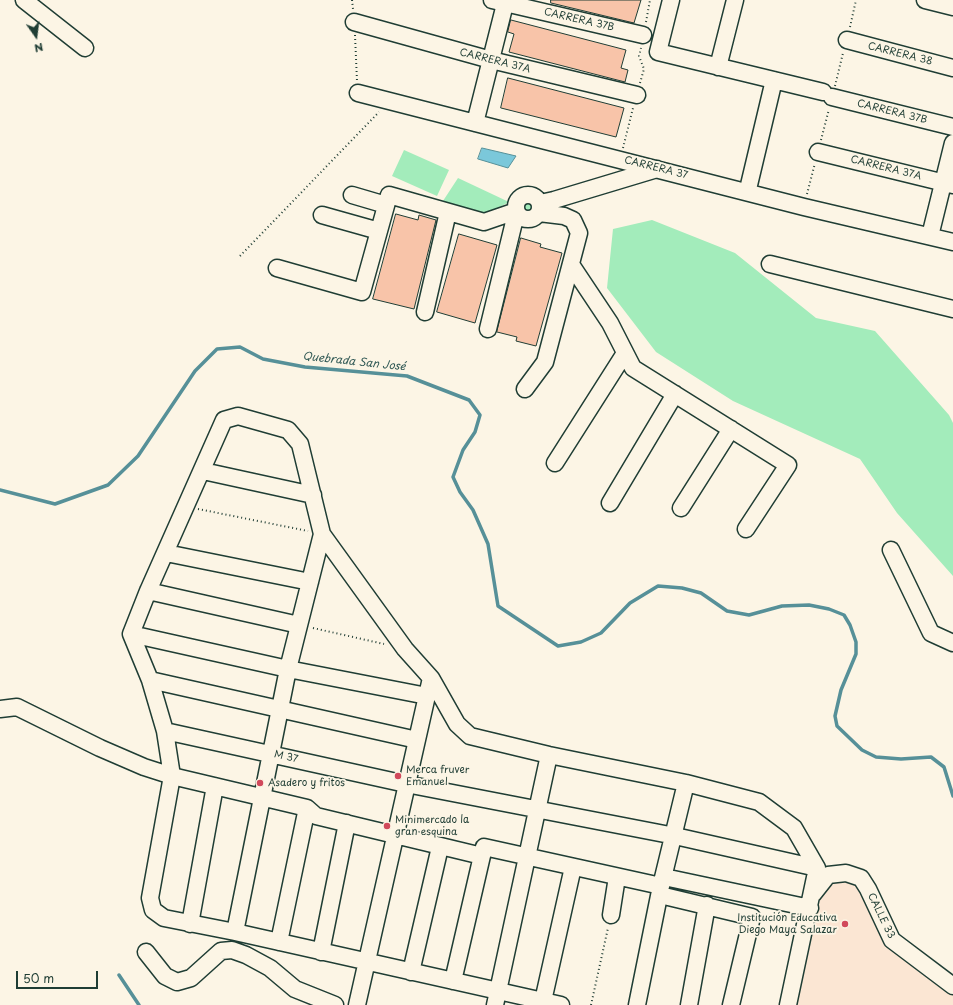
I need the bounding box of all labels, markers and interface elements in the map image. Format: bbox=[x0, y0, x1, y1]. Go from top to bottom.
street label: CARRERA 37B bbox=[543, 6, 615, 34]
north arrow bbox=[16, 16, 56, 56]
text: N bbox=[33, 39, 45, 57]
street label: CARRERA 38 bbox=[866, 40, 934, 68]
street label: CARRERA 37A bbox=[458, 46, 532, 76]
street label: CARRERA 37B bbox=[856, 98, 928, 126]
street label: CARRERA 37A bbox=[849, 153, 923, 183]
street label: CARRERA 37 bbox=[623, 154, 689, 182]
water label: Quebrada San José bbox=[302, 350, 406, 374]
street label: M 37 bbox=[273, 748, 299, 766]
place label: Merca fruver Emanuel bbox=[406, 764, 469, 788]
marker: Merca fruver Emanuel bbox=[393, 771, 403, 781]
place label: Asadero y fritos bbox=[268, 777, 345, 789]
marker: Asadero y fritos bbox=[255, 778, 265, 788]
place label: Minimercado la gran esquina bbox=[395, 814, 469, 838]
marker: Minimercado la gran esquina bbox=[382, 821, 392, 831]
street label: CALLE 33 bbox=[865, 891, 897, 941]
place label: Institución Educativa Diego Maya Salazar bbox=[737, 912, 837, 936]
marker: Institución Educativa Diego Maya Salazar bbox=[840, 919, 850, 929]
scale bar bbox=[18, 963, 100, 989]
text: 50 m bbox=[23, 969, 54, 987]

